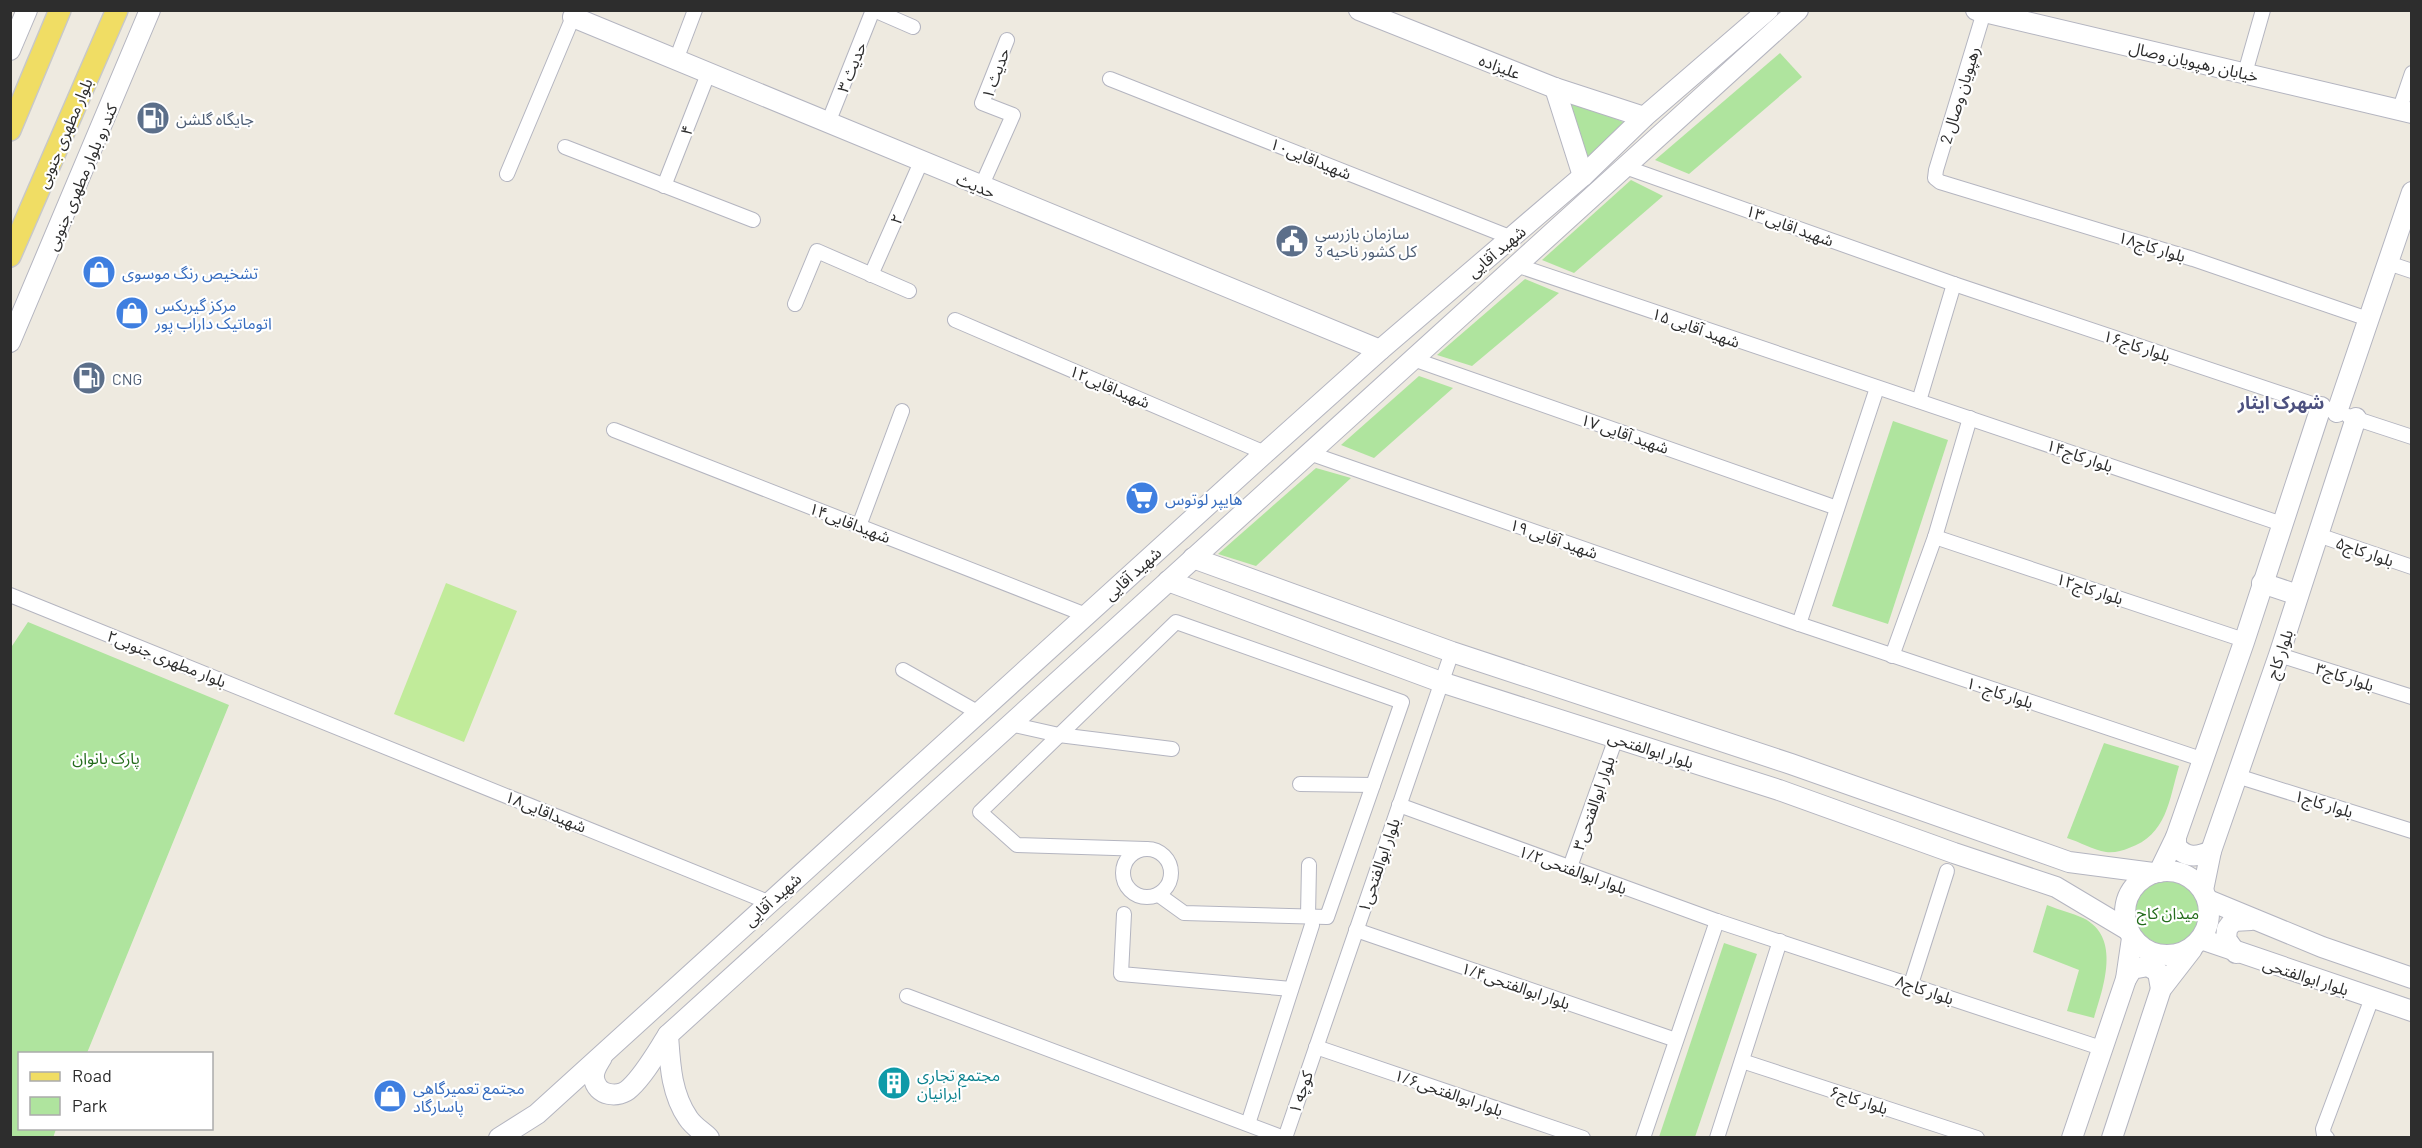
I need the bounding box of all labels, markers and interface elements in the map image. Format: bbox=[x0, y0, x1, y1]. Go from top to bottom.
street label: خیابان رهپویان وصال bbox=[2127, 37, 2260, 87]
street label: حدیث ۳ bbox=[832, 39, 870, 95]
street label: 2 رهپویان وصال bbox=[1935, 44, 1985, 147]
street label: حدیث ۱ bbox=[977, 45, 1013, 101]
street label: علیزاده bbox=[1476, 49, 1523, 83]
street label: بلوار مطهری جنوبی bbox=[32, 75, 97, 191]
street label: کند رو بلوار مطهری جنوبی bbox=[41, 100, 122, 254]
fuel station icon: جایگاه گلشن bbox=[135, 100, 171, 136]
place label: جایگاه گلشن bbox=[176, 109, 254, 129]
street label: ۴ bbox=[675, 122, 697, 138]
street label: شهیداقایی۱۰ bbox=[1267, 133, 1354, 184]
street label: حدیث bbox=[954, 169, 998, 201]
street label: شهید اقایی ۱۳ bbox=[1743, 200, 1836, 251]
street label: ۲ bbox=[885, 211, 907, 227]
street label: شهید آقایی bbox=[1463, 221, 1530, 282]
public building icon: سازمان بازرسی کل کشور ناحیه 3 bbox=[1274, 223, 1310, 259]
place label: سازمان بازرسی کل کشور ناحیه 3 bbox=[1315, 223, 1417, 261]
street label: بلوار کاج۱۸ bbox=[2115, 227, 2188, 269]
shop icon: تشخیص رنگ موسوی bbox=[81, 254, 117, 290]
place label: تشخیص رنگ موسوی bbox=[122, 263, 258, 283]
shop icon: مرکز گیربکس اتوماتیک داراب پور bbox=[114, 295, 150, 331]
place label: مرکز گیربکس اتوماتیک داراب پور bbox=[154, 295, 272, 334]
street label: شهید آقایی ۱۵ bbox=[1649, 303, 1743, 352]
street label: بلوار کاج۱۶ bbox=[2100, 325, 2173, 369]
fuel station icon: CNG bbox=[71, 360, 107, 396]
street label: شهیداقایی۱۲ bbox=[1066, 361, 1153, 412]
place label: CNG bbox=[112, 369, 142, 388]
district label: شهرک ایثار bbox=[2237, 391, 2324, 414]
street label: شهید آقایی ۱۷ bbox=[1578, 409, 1672, 458]
street label: بلوار کاج۱۴ bbox=[2043, 435, 2116, 479]
supermarket icon: هایپر لوتوس bbox=[1124, 480, 1160, 516]
place label: هایپر لوتوس bbox=[1165, 489, 1243, 510]
street label: شهیداقایی۱۴ bbox=[806, 498, 893, 547]
street label: شهید آقایی ۱۹ bbox=[1507, 514, 1601, 563]
street label: بلوار کاج۵ bbox=[2332, 532, 2397, 574]
street label: شهید آقایی bbox=[1099, 542, 1165, 604]
street label: بلوار کاج۱۲ bbox=[2053, 568, 2126, 612]
street label: بلوار مطهری جنوبی۲ bbox=[104, 625, 229, 691]
street label: بلوار کاج bbox=[2262, 627, 2300, 683]
street label: بلوار کاج۳ bbox=[2312, 658, 2377, 698]
street label: بلوار کاج۱۰ bbox=[1963, 672, 2036, 716]
street label: بلوار ابوالفتحی bbox=[1605, 726, 1696, 773]
park label: پارک بانوان bbox=[72, 748, 140, 769]
street label: ۳بلوار ابوالفتحی bbox=[1568, 753, 1619, 853]
street label: بلوار کاج۱ bbox=[2291, 785, 2356, 825]
street label: شهیداقایی۱۸ bbox=[502, 786, 589, 837]
street label: بلوار ابوالفتحی۱ bbox=[1353, 815, 1404, 915]
street label: بلوار ابوالفتحی۱/۲ bbox=[1516, 841, 1630, 898]
street label: شهید آقایی bbox=[739, 868, 805, 930]
park label: میدان کاج bbox=[2137, 903, 2199, 926]
street label: بلوار ابوالفتحی bbox=[2260, 953, 2351, 1000]
street label: بلوار ابوالفتحی۱/۴ bbox=[1459, 958, 1573, 1013]
street label: بلوار کاج۸ bbox=[1892, 970, 1957, 1012]
legend bbox=[18, 1052, 213, 1130]
text: Road bbox=[72, 1064, 112, 1086]
building icon: مجتمع تجاری ایرانیان bbox=[876, 1065, 912, 1101]
place label: مجتمع تجاری ایرانیان bbox=[917, 1065, 1000, 1103]
street label: بلوار ابوالفتحی۱/۶ bbox=[1392, 1065, 1506, 1120]
street label: کوچه ۱ bbox=[1284, 1068, 1318, 1116]
shop icon: مجتمع تعمیرگاهی پاسارگاد bbox=[372, 1078, 408, 1114]
place label: مجتمع تعمیرگاهی پاسارگاد bbox=[413, 1078, 525, 1117]
street label: بلوار کاج۶ bbox=[1826, 1081, 1891, 1121]
text: Park bbox=[72, 1094, 107, 1116]

